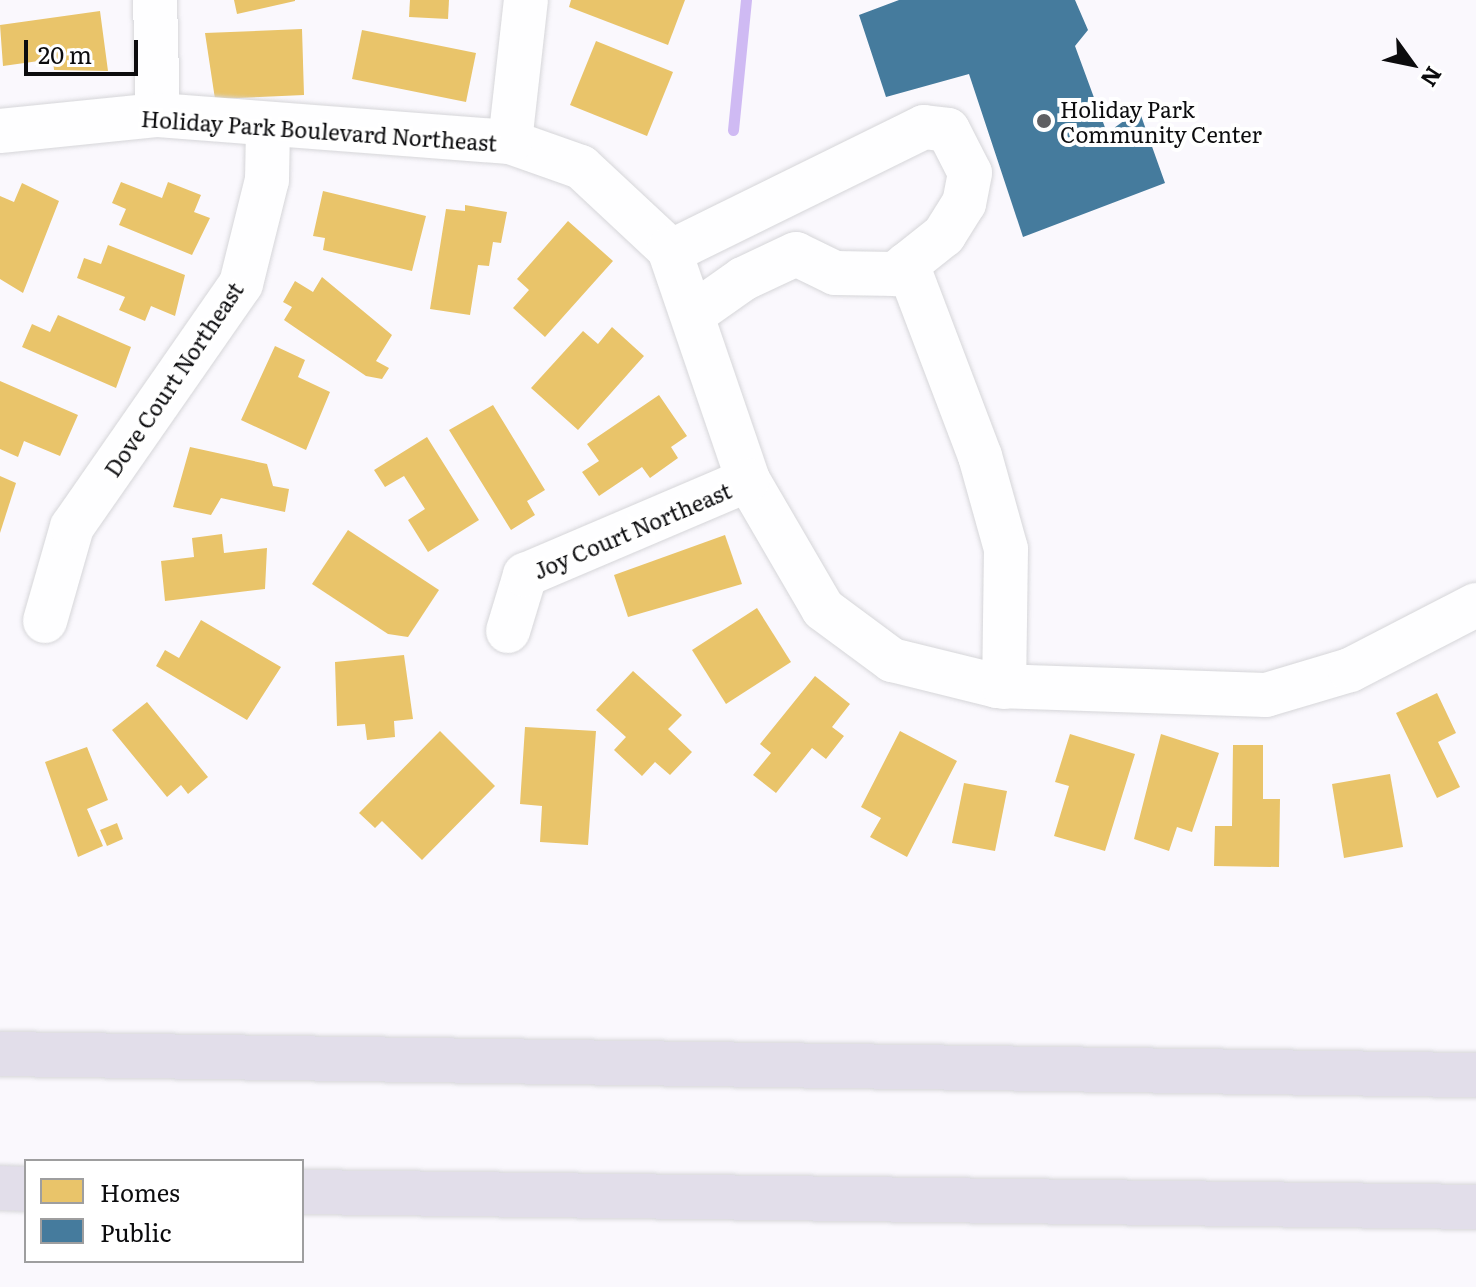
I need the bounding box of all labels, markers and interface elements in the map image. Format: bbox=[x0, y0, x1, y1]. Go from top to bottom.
scale bar bbox=[28, 24, 142, 74]
north arrow bbox=[1372, 24, 1452, 104]
text: 20 m bbox=[38, 36, 92, 71]
text: N bbox=[1414, 61, 1451, 94]
place label: Holiday Park Community Center bbox=[1060, 95, 1262, 146]
street label: Holiday Park Boulevard Northeast bbox=[140, 104, 498, 156]
marker: Holiday Park Community Center bbox=[1035, 112, 1053, 130]
street label: Dove Court Northeast bbox=[98, 277, 248, 481]
street label: Joy Court Northeast bbox=[529, 476, 735, 584]
legend bbox=[24, 1159, 304, 1263]
text: Homes bbox=[100, 1174, 180, 1209]
text: Public bbox=[100, 1214, 171, 1249]

